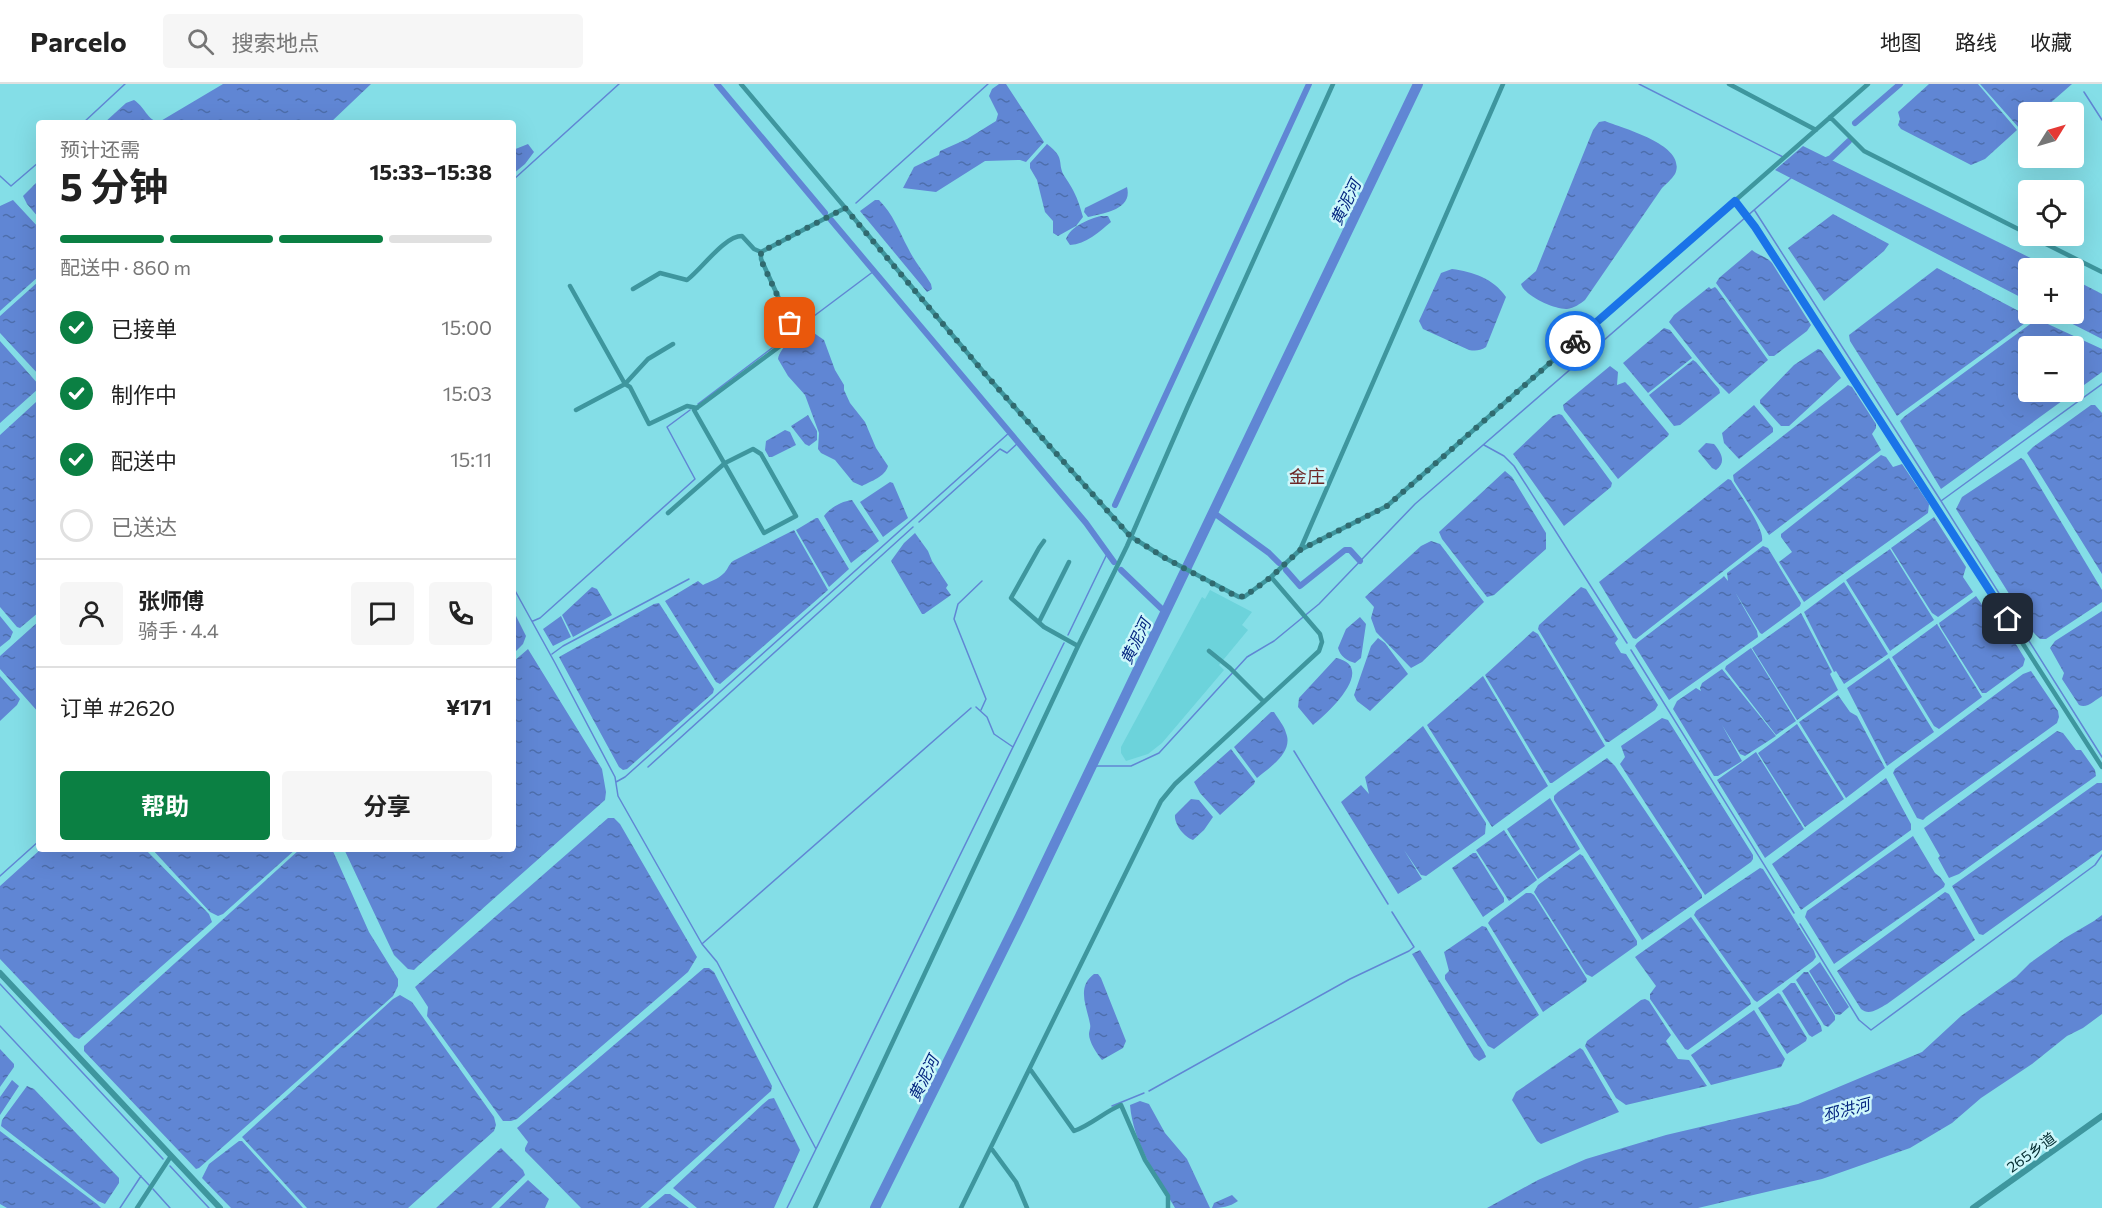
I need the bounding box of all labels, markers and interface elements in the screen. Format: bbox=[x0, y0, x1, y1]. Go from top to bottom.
search box bbox=[163, 14, 583, 68]
text: Parcelo bbox=[30, 24, 127, 58]
icon: search bbox=[184, 25, 217, 58]
text: 搜索地点 bbox=[232, 29, 320, 56]
text: 地图 bbox=[1880, 29, 1922, 54]
text: 路线 bbox=[1955, 29, 1997, 54]
text: 收藏 bbox=[2030, 29, 2072, 54]
north arrow bbox=[2018, 102, 2084, 168]
map controls bbox=[2018, 102, 2084, 402]
text: 预计还需 bbox=[60, 137, 140, 161]
text: 15:33–15:38 bbox=[369, 158, 492, 185]
text: 5 分钟 bbox=[60, 161, 168, 209]
water label: 黄泥河 bbox=[1326, 174, 1365, 228]
button: locate bbox=[2018, 180, 2084, 246]
text: 配送中 · 860 m bbox=[60, 255, 191, 279]
button: + bbox=[2018, 258, 2084, 324]
pin bbox=[764, 297, 815, 348]
icon: bag bbox=[773, 306, 806, 339]
icon: check bbox=[60, 311, 93, 344]
courier bbox=[1545, 311, 1605, 371]
text: 已接单 bbox=[111, 315, 177, 342]
text: 15:00 bbox=[441, 315, 492, 339]
icon: bike bbox=[1559, 325, 1592, 358]
button: − bbox=[2018, 336, 2084, 402]
icon: check bbox=[60, 377, 93, 410]
text: 制作中 bbox=[111, 381, 177, 408]
text: 15:03 bbox=[443, 381, 492, 405]
icon: check bbox=[60, 443, 93, 476]
text: 配送中 bbox=[111, 447, 177, 474]
text: 15:11 bbox=[450, 447, 492, 471]
district label: 金庄 bbox=[1289, 465, 1325, 487]
text: 已送达 bbox=[111, 513, 177, 540]
button: person bbox=[60, 582, 123, 645]
button: chat bbox=[351, 582, 414, 645]
button: phone bbox=[429, 582, 492, 645]
text: 张师傅 bbox=[138, 587, 204, 614]
pin bbox=[1982, 593, 2033, 644]
icon: home bbox=[1991, 602, 2024, 635]
water label: 黄泥河 bbox=[1116, 613, 1155, 667]
text: 骑手 · 4.4 bbox=[138, 618, 219, 642]
text: ¥171 bbox=[446, 693, 492, 720]
text: 订单 #2620 bbox=[60, 694, 175, 721]
button: 帮助 bbox=[60, 771, 270, 840]
button: 分享 bbox=[282, 771, 492, 840]
water label: 黄泥河 bbox=[904, 1050, 943, 1104]
water label: 邳洪河 bbox=[1820, 1093, 1875, 1124]
street label: 265乡道 bbox=[2003, 1128, 2059, 1176]

